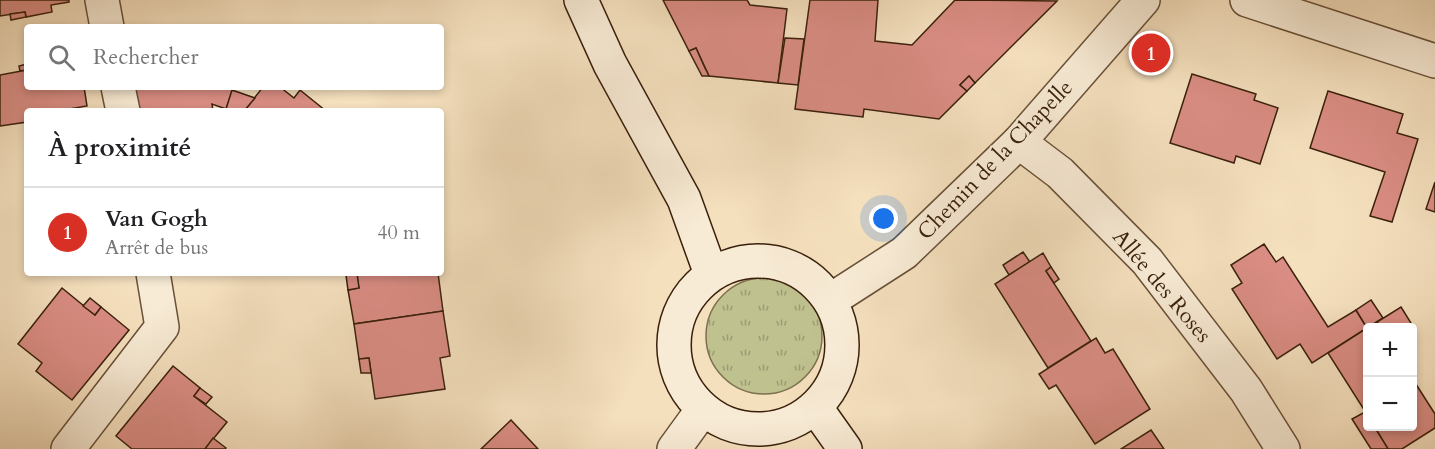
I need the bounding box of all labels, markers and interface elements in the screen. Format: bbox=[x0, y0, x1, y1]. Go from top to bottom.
search box bbox=[24, 24, 444, 90]
pin: 1 bbox=[1132, 31, 1170, 76]
icon: search bbox=[45, 41, 78, 74]
text: Rechercher bbox=[93, 42, 198, 72]
street label: Chemin de la Chapelle bbox=[911, 73, 1079, 247]
text: À proximité bbox=[48, 130, 191, 165]
text: Van Gogh bbox=[105, 204, 208, 234]
your location bbox=[869, 204, 898, 233]
text: 1 bbox=[62, 219, 73, 246]
text: 40 m bbox=[377, 219, 420, 246]
street label: Allée des Roses bbox=[1106, 223, 1218, 349]
text: Arrêt de bus bbox=[105, 234, 208, 261]
map controls bbox=[1363, 323, 1417, 431]
button: + bbox=[1363, 323, 1417, 377]
button: − bbox=[1363, 377, 1417, 431]

